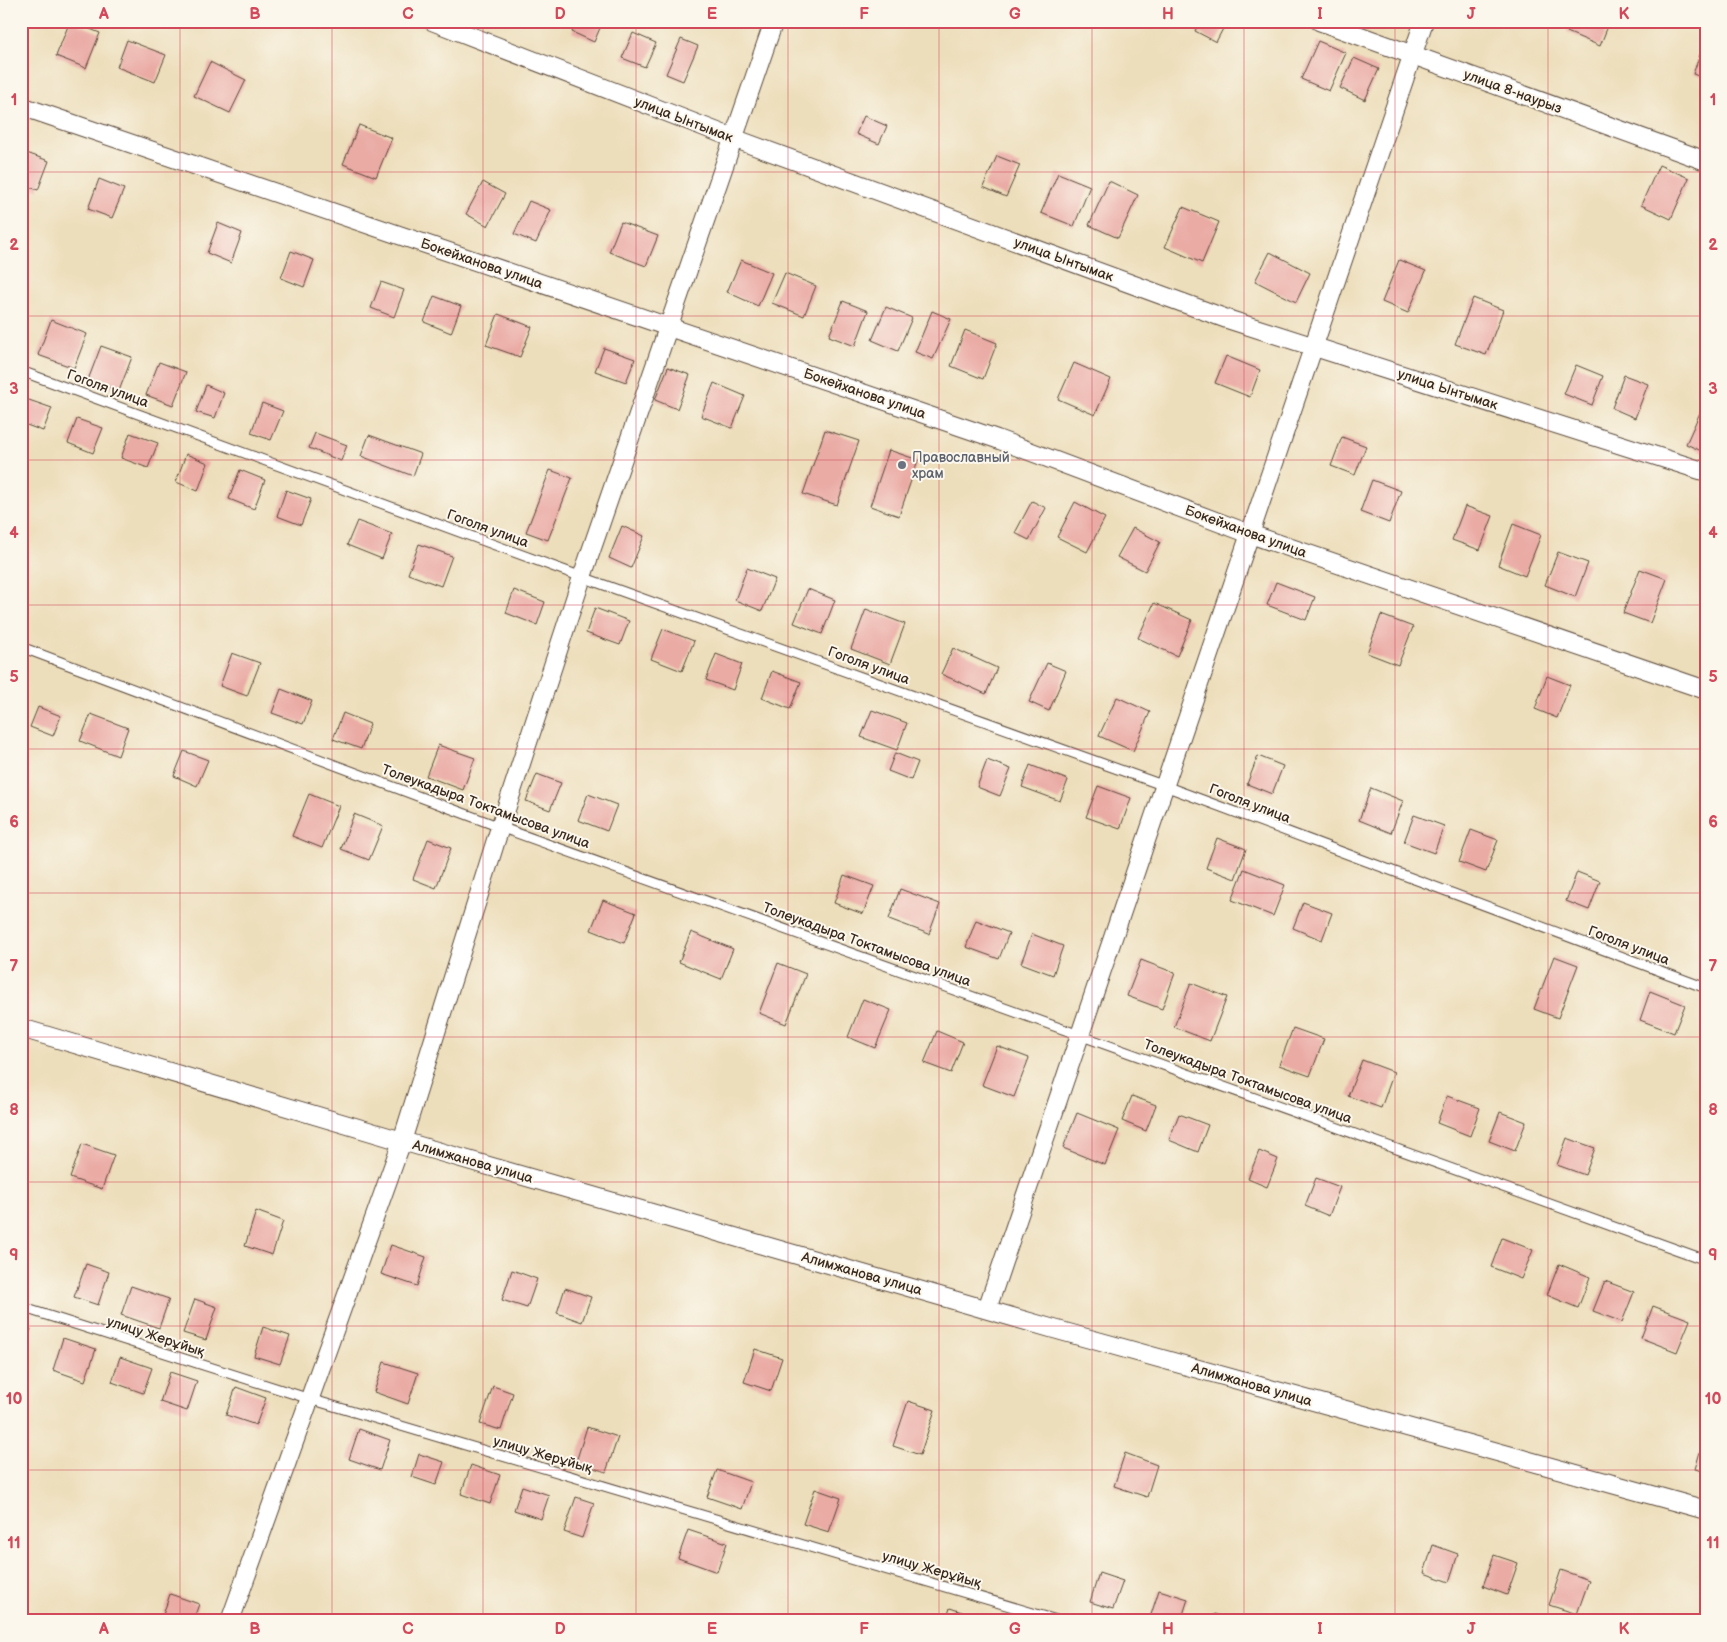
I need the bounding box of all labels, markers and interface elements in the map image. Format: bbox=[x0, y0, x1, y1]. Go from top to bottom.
text: A bbox=[98, 5, 109, 24]
text: B bbox=[249, 5, 261, 24]
text: C bbox=[402, 5, 414, 24]
text: D bbox=[554, 5, 566, 24]
text: E bbox=[707, 5, 717, 24]
text: F bbox=[859, 5, 869, 24]
text: G bbox=[1009, 5, 1021, 24]
text: H bbox=[1162, 5, 1174, 24]
text: I bbox=[1317, 5, 1323, 24]
text: J bbox=[1467, 5, 1476, 24]
text: K bbox=[1619, 5, 1630, 24]
street label: улица 8-наурыз bbox=[1461, 66, 1564, 117]
text: 1 bbox=[11, 91, 17, 110]
text: 1 bbox=[1710, 91, 1716, 110]
street label: улица Ынтымак bbox=[632, 93, 736, 146]
street label: улица Ынтымак bbox=[1012, 234, 1116, 286]
street label: Бокейханова улица bbox=[419, 235, 546, 293]
text: 2 bbox=[9, 236, 19, 255]
text: 2 bbox=[1708, 236, 1718, 255]
street label: Бокейханова улица bbox=[802, 365, 929, 423]
street label: улица Ынтымак bbox=[1395, 365, 1501, 414]
street label: Гоголя улица bbox=[65, 366, 152, 411]
text: 3 bbox=[9, 380, 19, 399]
text: 3 bbox=[1708, 380, 1718, 399]
place label: Православный храм bbox=[912, 449, 1010, 482]
marker: Православный храм bbox=[896, 459, 908, 471]
street label: Бокейханова улица bbox=[1183, 502, 1310, 562]
street label: Гоголя улица bbox=[445, 506, 532, 551]
text: 4 bbox=[9, 524, 19, 543]
text: 4 bbox=[1708, 524, 1718, 543]
street label: Гоголя улица bbox=[826, 643, 913, 688]
text: 5 bbox=[9, 668, 19, 687]
text: 5 bbox=[1708, 668, 1718, 687]
street label: Толеукадыра Токтамысова улица bbox=[379, 761, 593, 852]
street label: Гоголя улица bbox=[1207, 780, 1293, 827]
text: 6 bbox=[9, 813, 19, 832]
text: 6 bbox=[1708, 813, 1718, 832]
street label: Толеукадыра Токтамысова улица bbox=[760, 899, 974, 990]
street label: Гоголя улица bbox=[1586, 922, 1672, 969]
text: 7 bbox=[10, 957, 19, 976]
text: 7 bbox=[1709, 957, 1718, 976]
street label: Толеукадыра Токтамысова улица bbox=[1141, 1036, 1355, 1127]
text: 8 bbox=[9, 1101, 19, 1120]
text: 8 bbox=[1708, 1101, 1718, 1120]
street label: Алимжанова улица bbox=[410, 1136, 536, 1187]
text: 9 bbox=[9, 1246, 19, 1265]
text: 9 bbox=[1708, 1246, 1718, 1265]
street label: Алимжанова улица bbox=[799, 1248, 925, 1299]
street label: улицу Жерұйық bbox=[105, 1313, 207, 1360]
street label: Алимжанова улица bbox=[1189, 1359, 1315, 1410]
text: 10 bbox=[6, 1390, 22, 1409]
text: 10 bbox=[1705, 1390, 1721, 1409]
street label: улицу Жерұйық bbox=[491, 1432, 594, 1477]
text: 11 bbox=[7, 1534, 21, 1553]
text: 11 bbox=[1706, 1534, 1720, 1553]
street label: улицу Жерұйық bbox=[880, 1547, 983, 1592]
text: A bbox=[98, 1620, 109, 1639]
text: B bbox=[249, 1620, 261, 1639]
text: C bbox=[402, 1620, 414, 1639]
text: D bbox=[554, 1620, 566, 1639]
text: E bbox=[707, 1620, 717, 1639]
text: F bbox=[859, 1620, 869, 1639]
text: G bbox=[1009, 1620, 1021, 1639]
text: H bbox=[1162, 1620, 1174, 1639]
text: I bbox=[1317, 1620, 1323, 1639]
text: J bbox=[1467, 1620, 1476, 1639]
text: K bbox=[1619, 1620, 1630, 1639]

